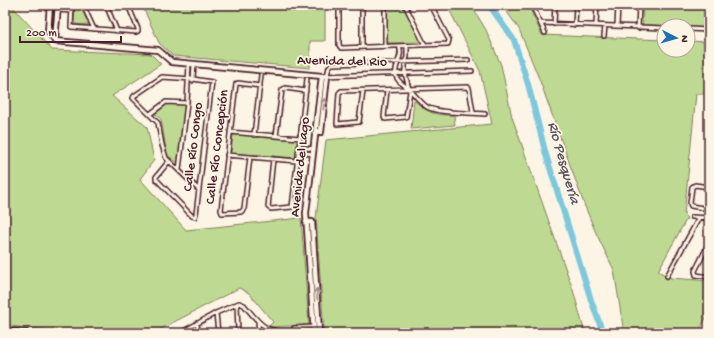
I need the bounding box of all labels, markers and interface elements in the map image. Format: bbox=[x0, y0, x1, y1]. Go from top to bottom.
scale bar bbox=[20, 18, 121, 44]
north arrow bbox=[656, 18, 696, 58]
text: 200 m bbox=[26, 27, 57, 41]
text: N bbox=[678, 35, 690, 43]
street label: Avenida del Rio bbox=[297, 53, 387, 71]
street label: Calle Río Concepción bbox=[203, 88, 233, 205]
one-way arrow bbox=[320, 98, 328, 111]
street label: Calle Río Congo bbox=[180, 101, 208, 193]
street label: Avenida del Lago bbox=[287, 116, 315, 218]
water label: Río Pesquería bbox=[543, 120, 584, 208]
one-way arrow bbox=[313, 288, 320, 301]

